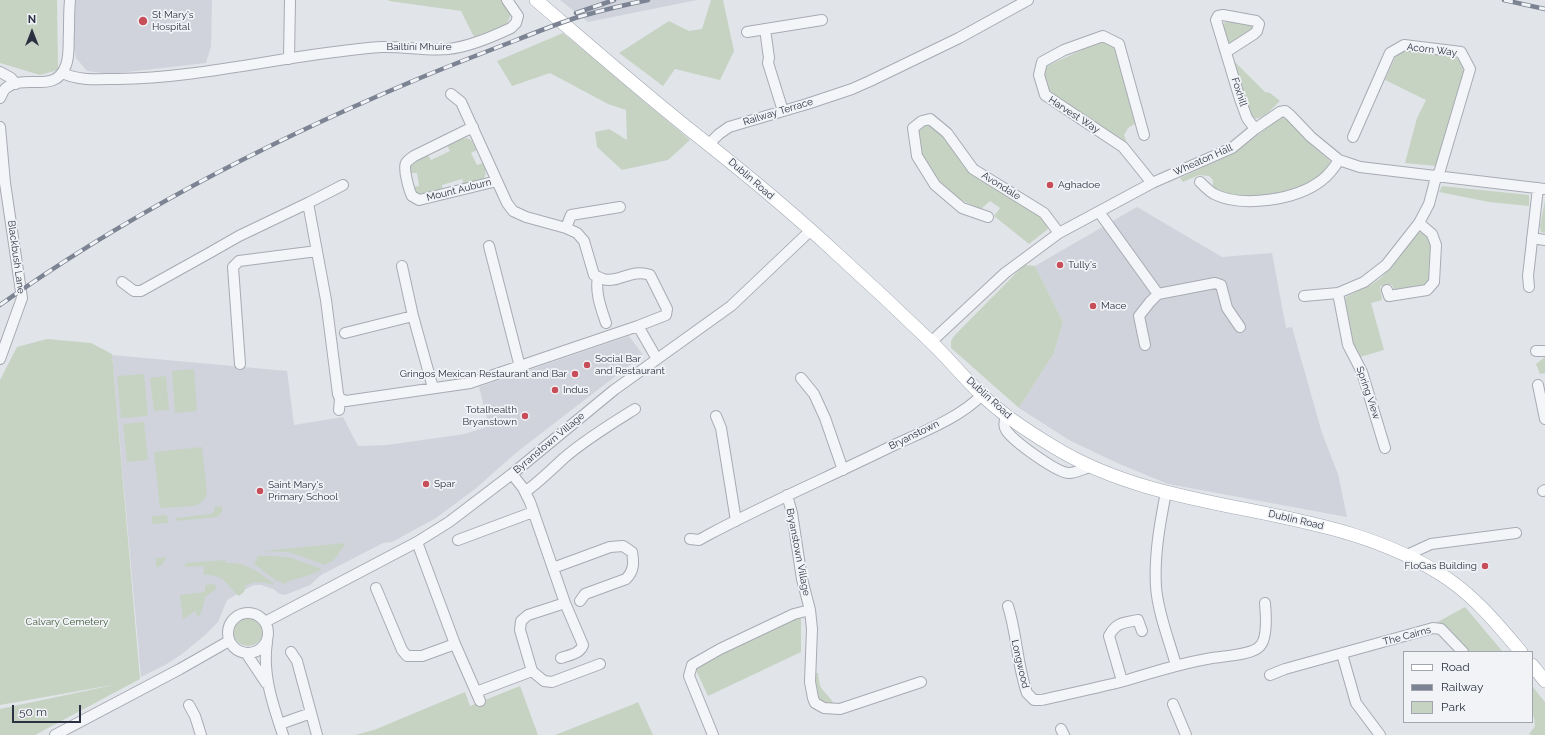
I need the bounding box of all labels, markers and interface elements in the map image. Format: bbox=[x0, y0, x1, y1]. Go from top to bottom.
place label: St Mary's Hospital bbox=[152, 9, 194, 32]
north arrow bbox=[12, 12, 52, 52]
text: N bbox=[28, 13, 36, 26]
marker: St Mary's Hospital bbox=[137, 15, 149, 27]
street label: Bailtíní Mhuire bbox=[386, 41, 452, 53]
street label: Acorn Way bbox=[1406, 41, 1458, 59]
street label: Foxhill bbox=[1229, 76, 1249, 108]
street label: Harvest Way bbox=[1046, 94, 1102, 136]
street label: Railway Terrace bbox=[742, 96, 814, 128]
street label: Wheaton Hall bbox=[1172, 142, 1234, 178]
street label: Dublin Road bbox=[726, 156, 776, 202]
street label: Avondale bbox=[979, 169, 1023, 203]
street label: Mount Auburn bbox=[425, 176, 493, 204]
place label: Aghadoe bbox=[1058, 179, 1100, 191]
marker: Aghadoe bbox=[1045, 180, 1055, 190]
street label: Blackbush Lane bbox=[5, 220, 27, 294]
place label: Tully's bbox=[1068, 259, 1097, 271]
marker: Tully's bbox=[1055, 260, 1065, 270]
place label: Mace bbox=[1101, 300, 1126, 312]
marker: Mace bbox=[1088, 301, 1098, 311]
place label: Social Bar and Restaurant bbox=[595, 353, 665, 376]
marker: Social Bar and Restaurant bbox=[582, 360, 592, 370]
street label: Spring View bbox=[1353, 365, 1383, 421]
place label: Gringos Mexican Restaurant and Bar bbox=[400, 368, 567, 380]
marker: Gringos Mexican Restaurant and Bar bbox=[570, 369, 580, 379]
street label: Dublin Road bbox=[964, 375, 1014, 421]
place label: Indus bbox=[563, 384, 588, 396]
marker: Indus bbox=[550, 385, 560, 395]
place label: Totalhealth Bryanstown bbox=[462, 404, 517, 428]
street label: Byranstown Village bbox=[511, 410, 587, 476]
marker: Totalhealth Bryanstown bbox=[520, 411, 530, 421]
street label: Bryanstown bbox=[887, 418, 941, 452]
place label: Spar bbox=[434, 478, 455, 490]
place label: Saint Mary's Primary School bbox=[268, 479, 338, 502]
marker: Spar bbox=[421, 479, 431, 489]
marker: Saint Mary's Primary School bbox=[255, 486, 265, 496]
street label: Bryanstown Village bbox=[784, 507, 812, 597]
street label: Dublin Road bbox=[1267, 508, 1325, 532]
place label: FloGas Building bbox=[1405, 560, 1477, 572]
marker: FloGas Building bbox=[1480, 561, 1490, 571]
park label: Calvary Cemetery bbox=[26, 616, 108, 628]
street label: The Cairns bbox=[1382, 624, 1432, 648]
street label: Longwood bbox=[1009, 638, 1031, 690]
legend bbox=[1403, 651, 1533, 723]
text: Road bbox=[1441, 660, 1470, 674]
text: Railway bbox=[1441, 680, 1483, 694]
scale bar bbox=[14, 697, 83, 723]
text: Park bbox=[1441, 700, 1466, 714]
text: 50 m bbox=[19, 705, 47, 719]

